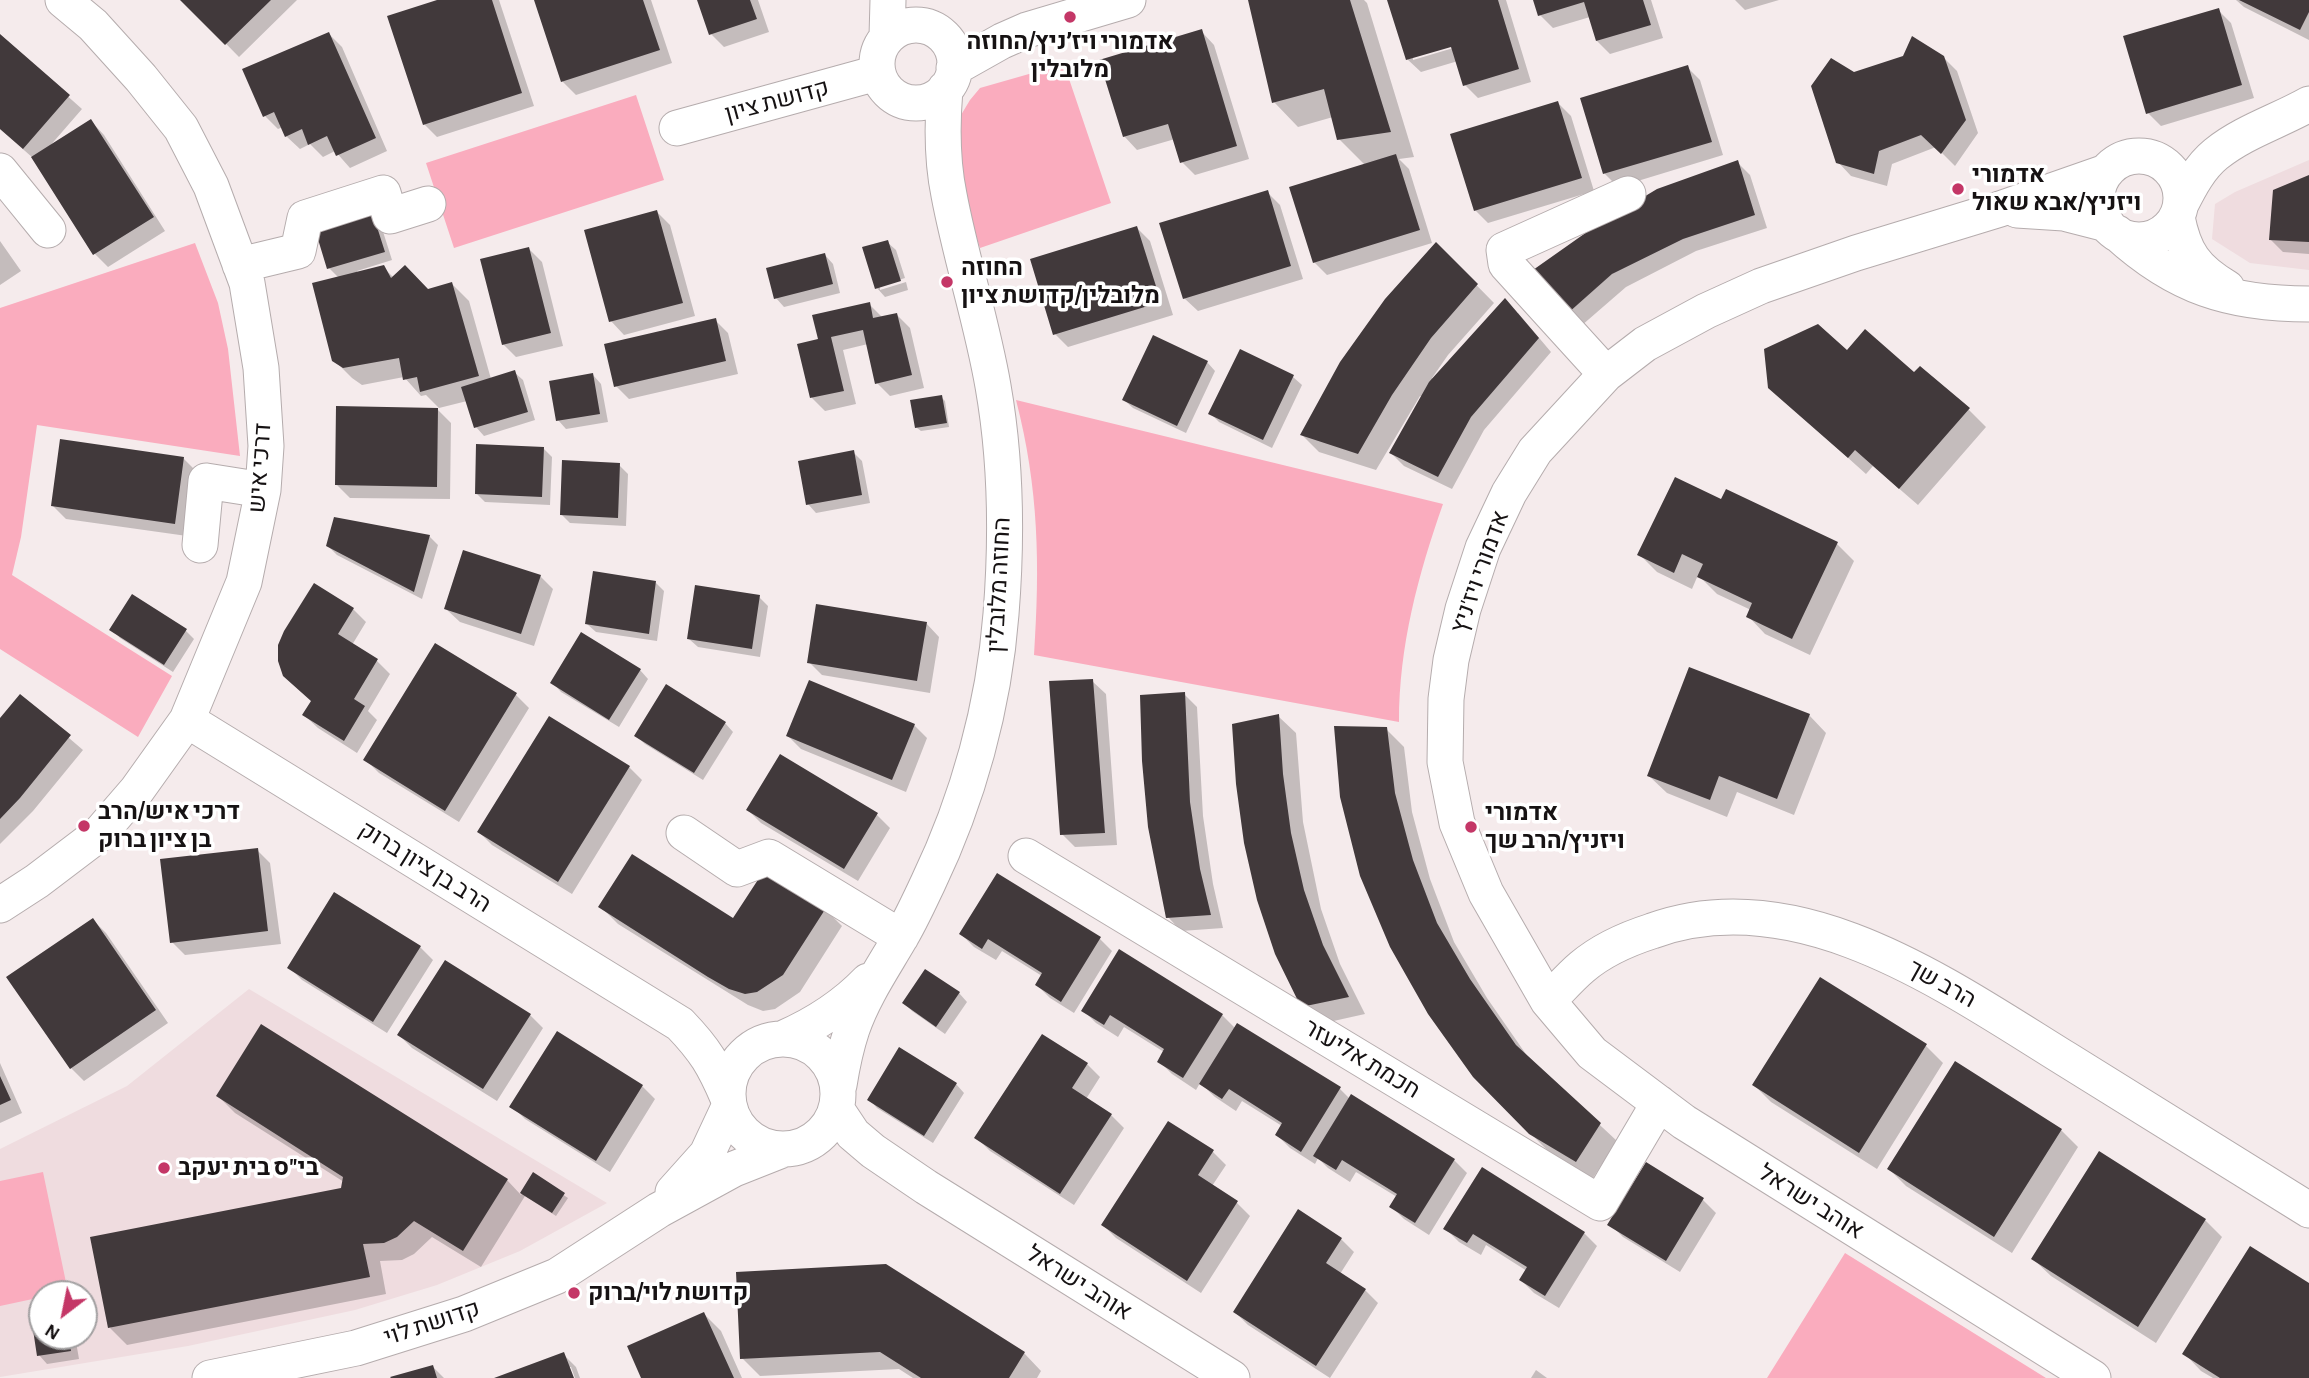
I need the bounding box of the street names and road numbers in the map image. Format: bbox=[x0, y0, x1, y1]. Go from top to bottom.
street label: קדושת ציון bbox=[722, 73, 832, 129]
street label: דרכי איש bbox=[242, 422, 278, 514]
street label: אדמורי ויז'ניץ bbox=[1444, 507, 1516, 637]
street label: החוזה מלובלין bbox=[981, 516, 1017, 654]
street label: הרב בן ציון ברוק bbox=[353, 815, 497, 919]
street label: הרב שך bbox=[1903, 954, 1981, 1014]
street label: חכמת אליעזר bbox=[1299, 1013, 1425, 1105]
street label: אוהב ישראל bbox=[1753, 1158, 1869, 1246]
street label: אוהב ישראל bbox=[1021, 1239, 1137, 1327]
street label: קדושת לוי bbox=[380, 1294, 484, 1352]

